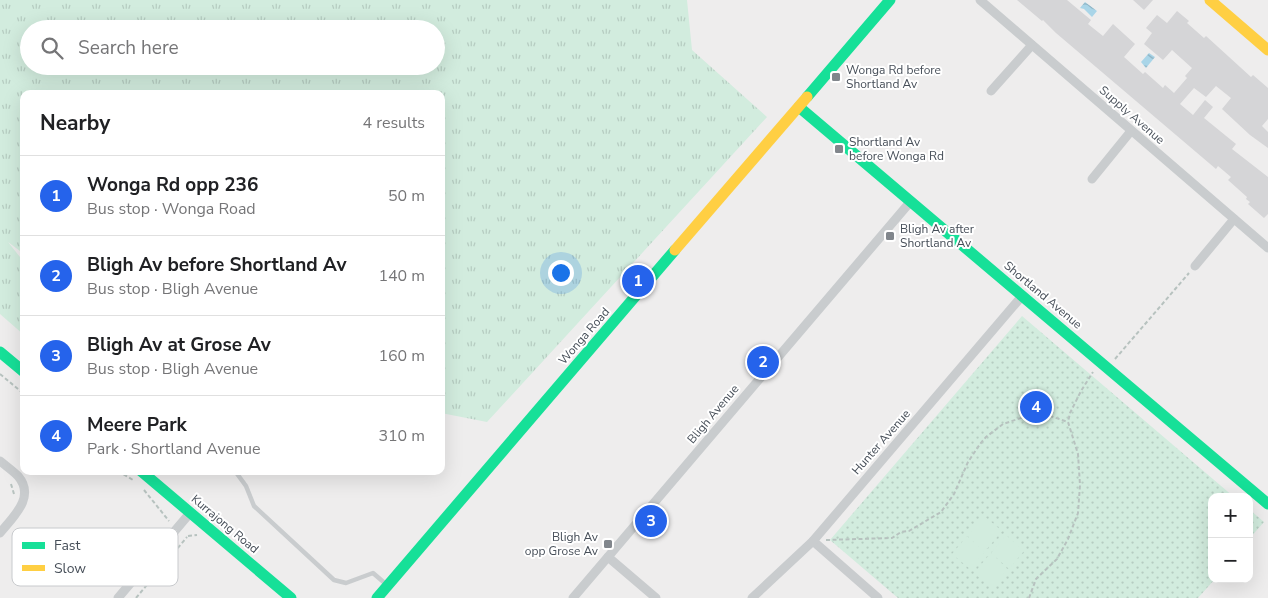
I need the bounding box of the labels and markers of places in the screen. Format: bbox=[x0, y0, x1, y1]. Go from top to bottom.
place label: Wonga Rd before Shortland Av bbox=[846, 62, 941, 92]
marker: Wonga Rd before Shortland Av bbox=[830, 71, 842, 83]
place label: Shortland Av before Wonga Rd bbox=[849, 134, 944, 164]
marker: Shortland Av before Wonga Rd bbox=[833, 143, 845, 155]
place label: Bligh Av after Shortland Av bbox=[900, 221, 975, 251]
marker: Bligh Av after Shortland Av bbox=[884, 230, 896, 242]
pin: 1 bbox=[622, 262, 654, 300]
pin: 2 bbox=[747, 343, 779, 381]
pin: 4 bbox=[1020, 388, 1052, 426]
pin: 3 bbox=[635, 502, 667, 540]
place label: Bligh Av opp Grose Av bbox=[525, 529, 599, 559]
marker: Bligh Av opp Grose Av bbox=[602, 538, 614, 550]

